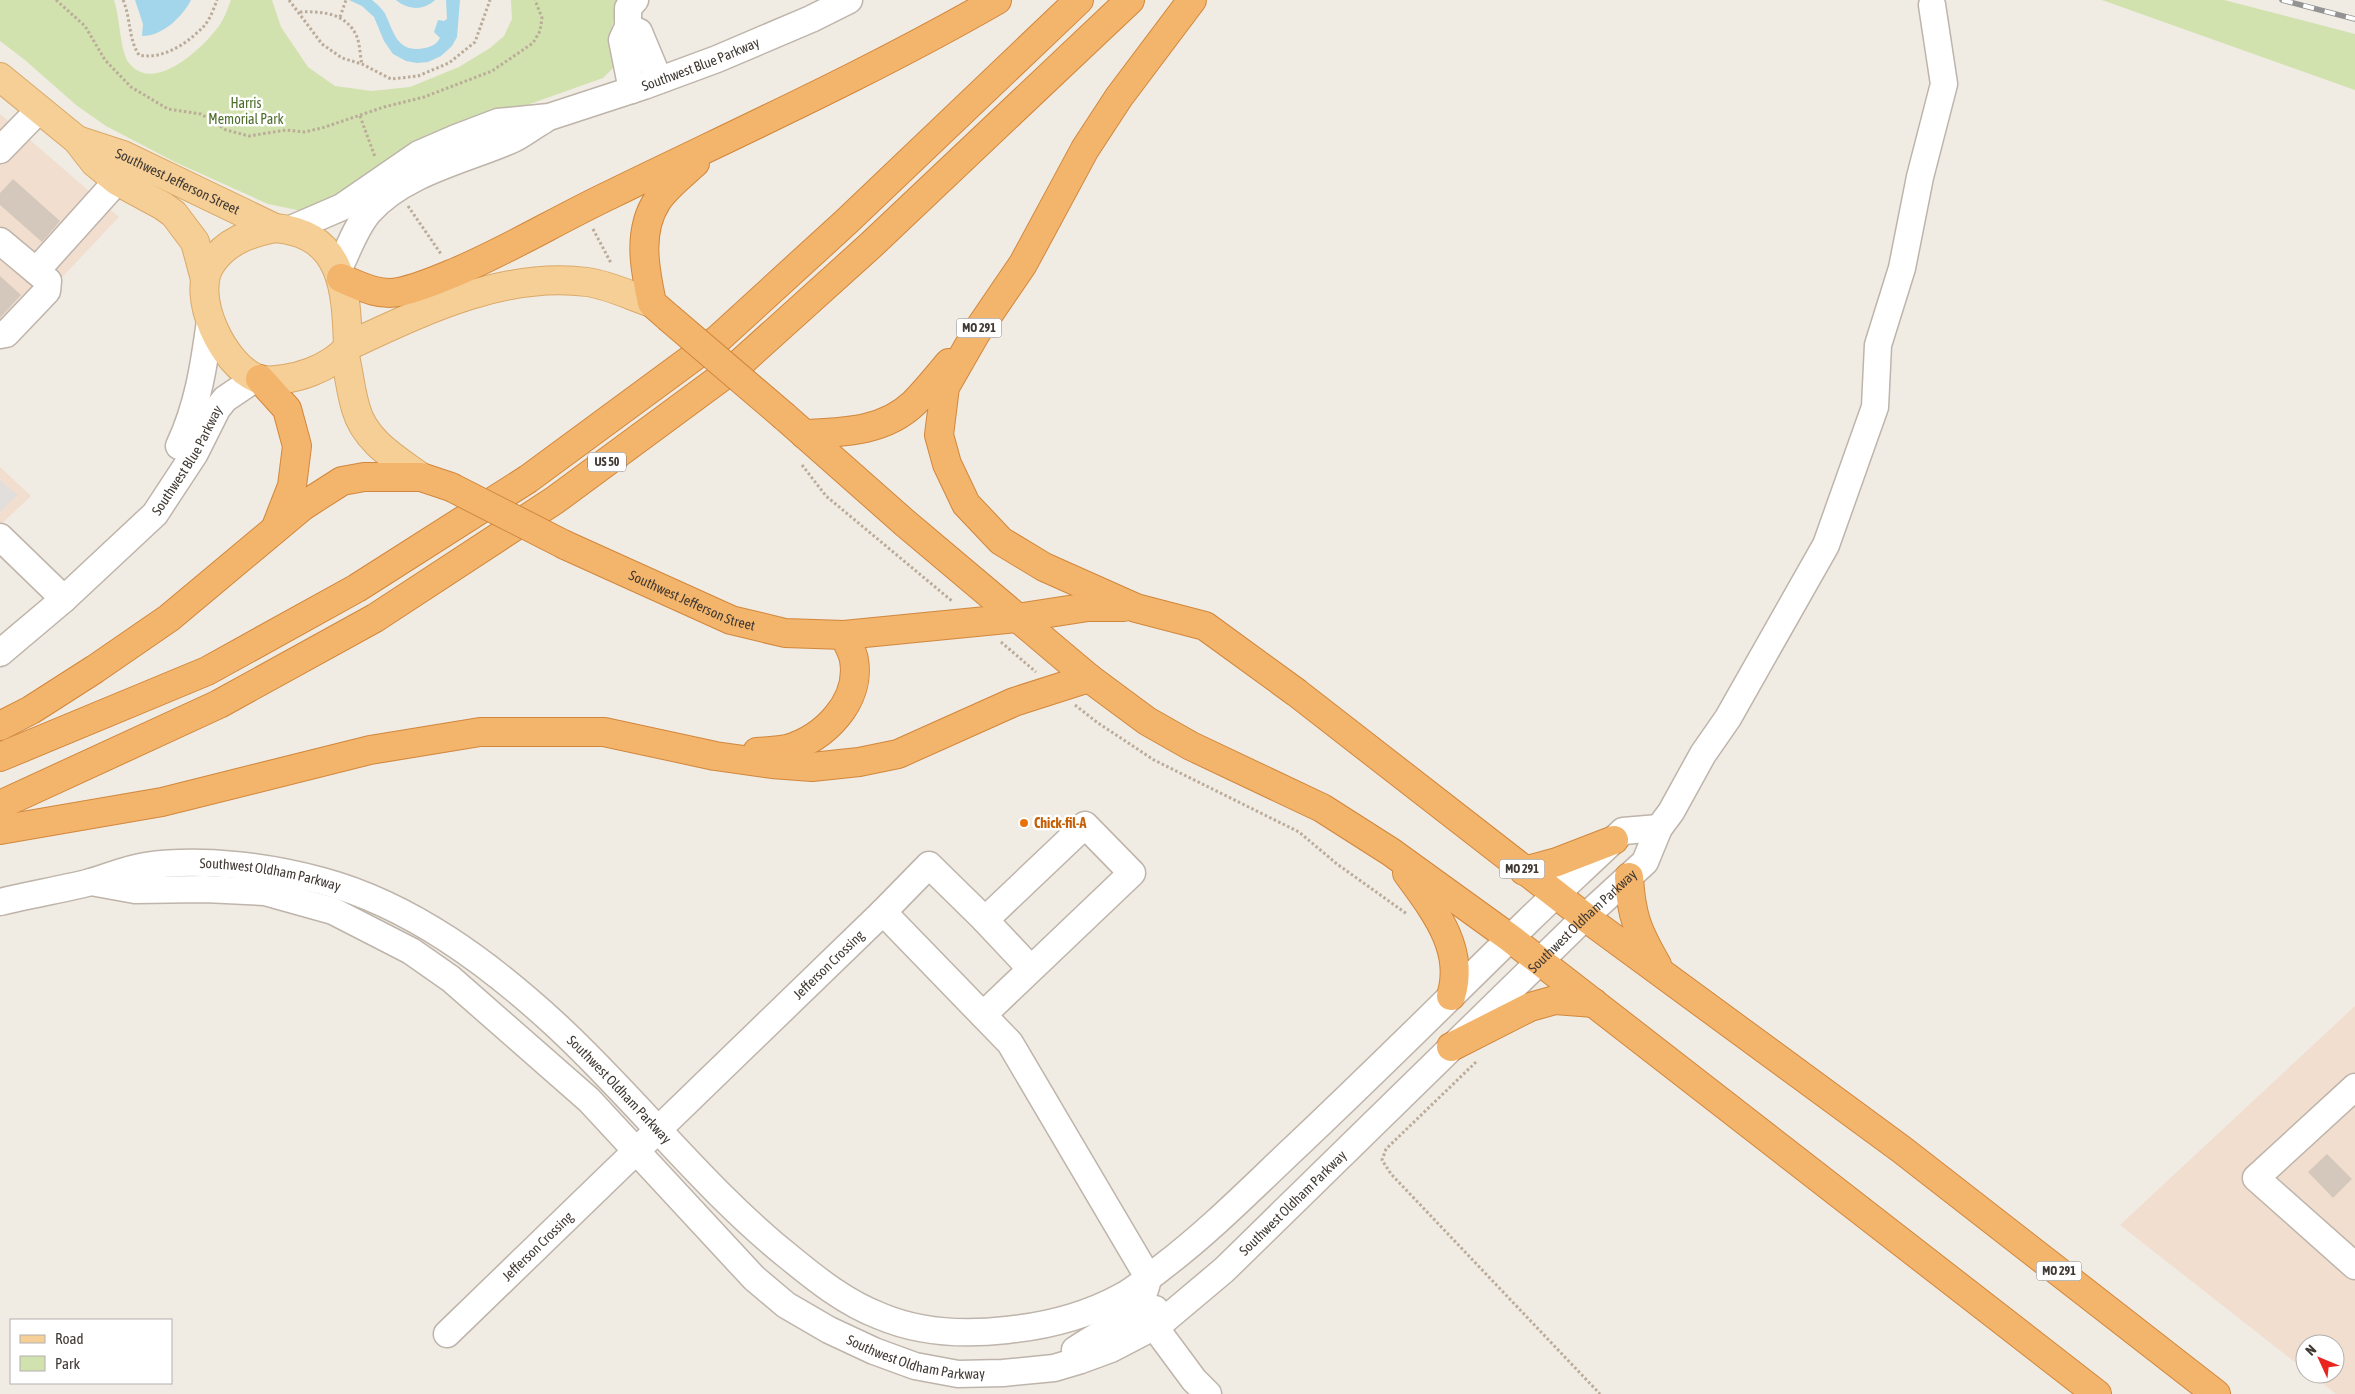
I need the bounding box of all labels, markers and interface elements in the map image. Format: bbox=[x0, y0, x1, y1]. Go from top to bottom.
street label: Southwest Blue Parkway bbox=[639, 34, 762, 94]
park label: Harris Memorial Park bbox=[208, 95, 284, 127]
street label: Southwest Jefferson Street bbox=[114, 145, 242, 218]
road number: MO 291 bbox=[956, 318, 1002, 338]
street label: Southwest Blue Parkway bbox=[148, 401, 225, 518]
road number: US 50 bbox=[588, 452, 626, 472]
street label: Southwest Jefferson Street bbox=[627, 567, 757, 634]
place label: Chick-fil-A bbox=[1034, 815, 1086, 831]
marker: Chick-fil-A bbox=[1018, 817, 1030, 829]
street label: Southwest Oldham Parkway bbox=[199, 855, 343, 894]
road number: MO 291 bbox=[1500, 860, 1544, 879]
street label: Southwest Oldham Parkway bbox=[1525, 866, 1640, 976]
street label: Jefferson Crossing bbox=[790, 927, 867, 1003]
street label: Southwest Oldham Parkway bbox=[564, 1032, 675, 1147]
street label: Southwest Oldham Parkway bbox=[1236, 1147, 1350, 1259]
street label: Jefferson Crossing bbox=[499, 1209, 576, 1284]
road number: MO 291 bbox=[2036, 1262, 2082, 1280]
legend bbox=[10, 1319, 172, 1384]
text: Road bbox=[55, 1330, 84, 1347]
street label: Southwest Oldham Parkway bbox=[844, 1331, 985, 1382]
north arrow bbox=[2295, 1334, 2345, 1384]
text: N bbox=[2302, 1341, 2319, 1358]
text: Park bbox=[55, 1355, 80, 1372]

